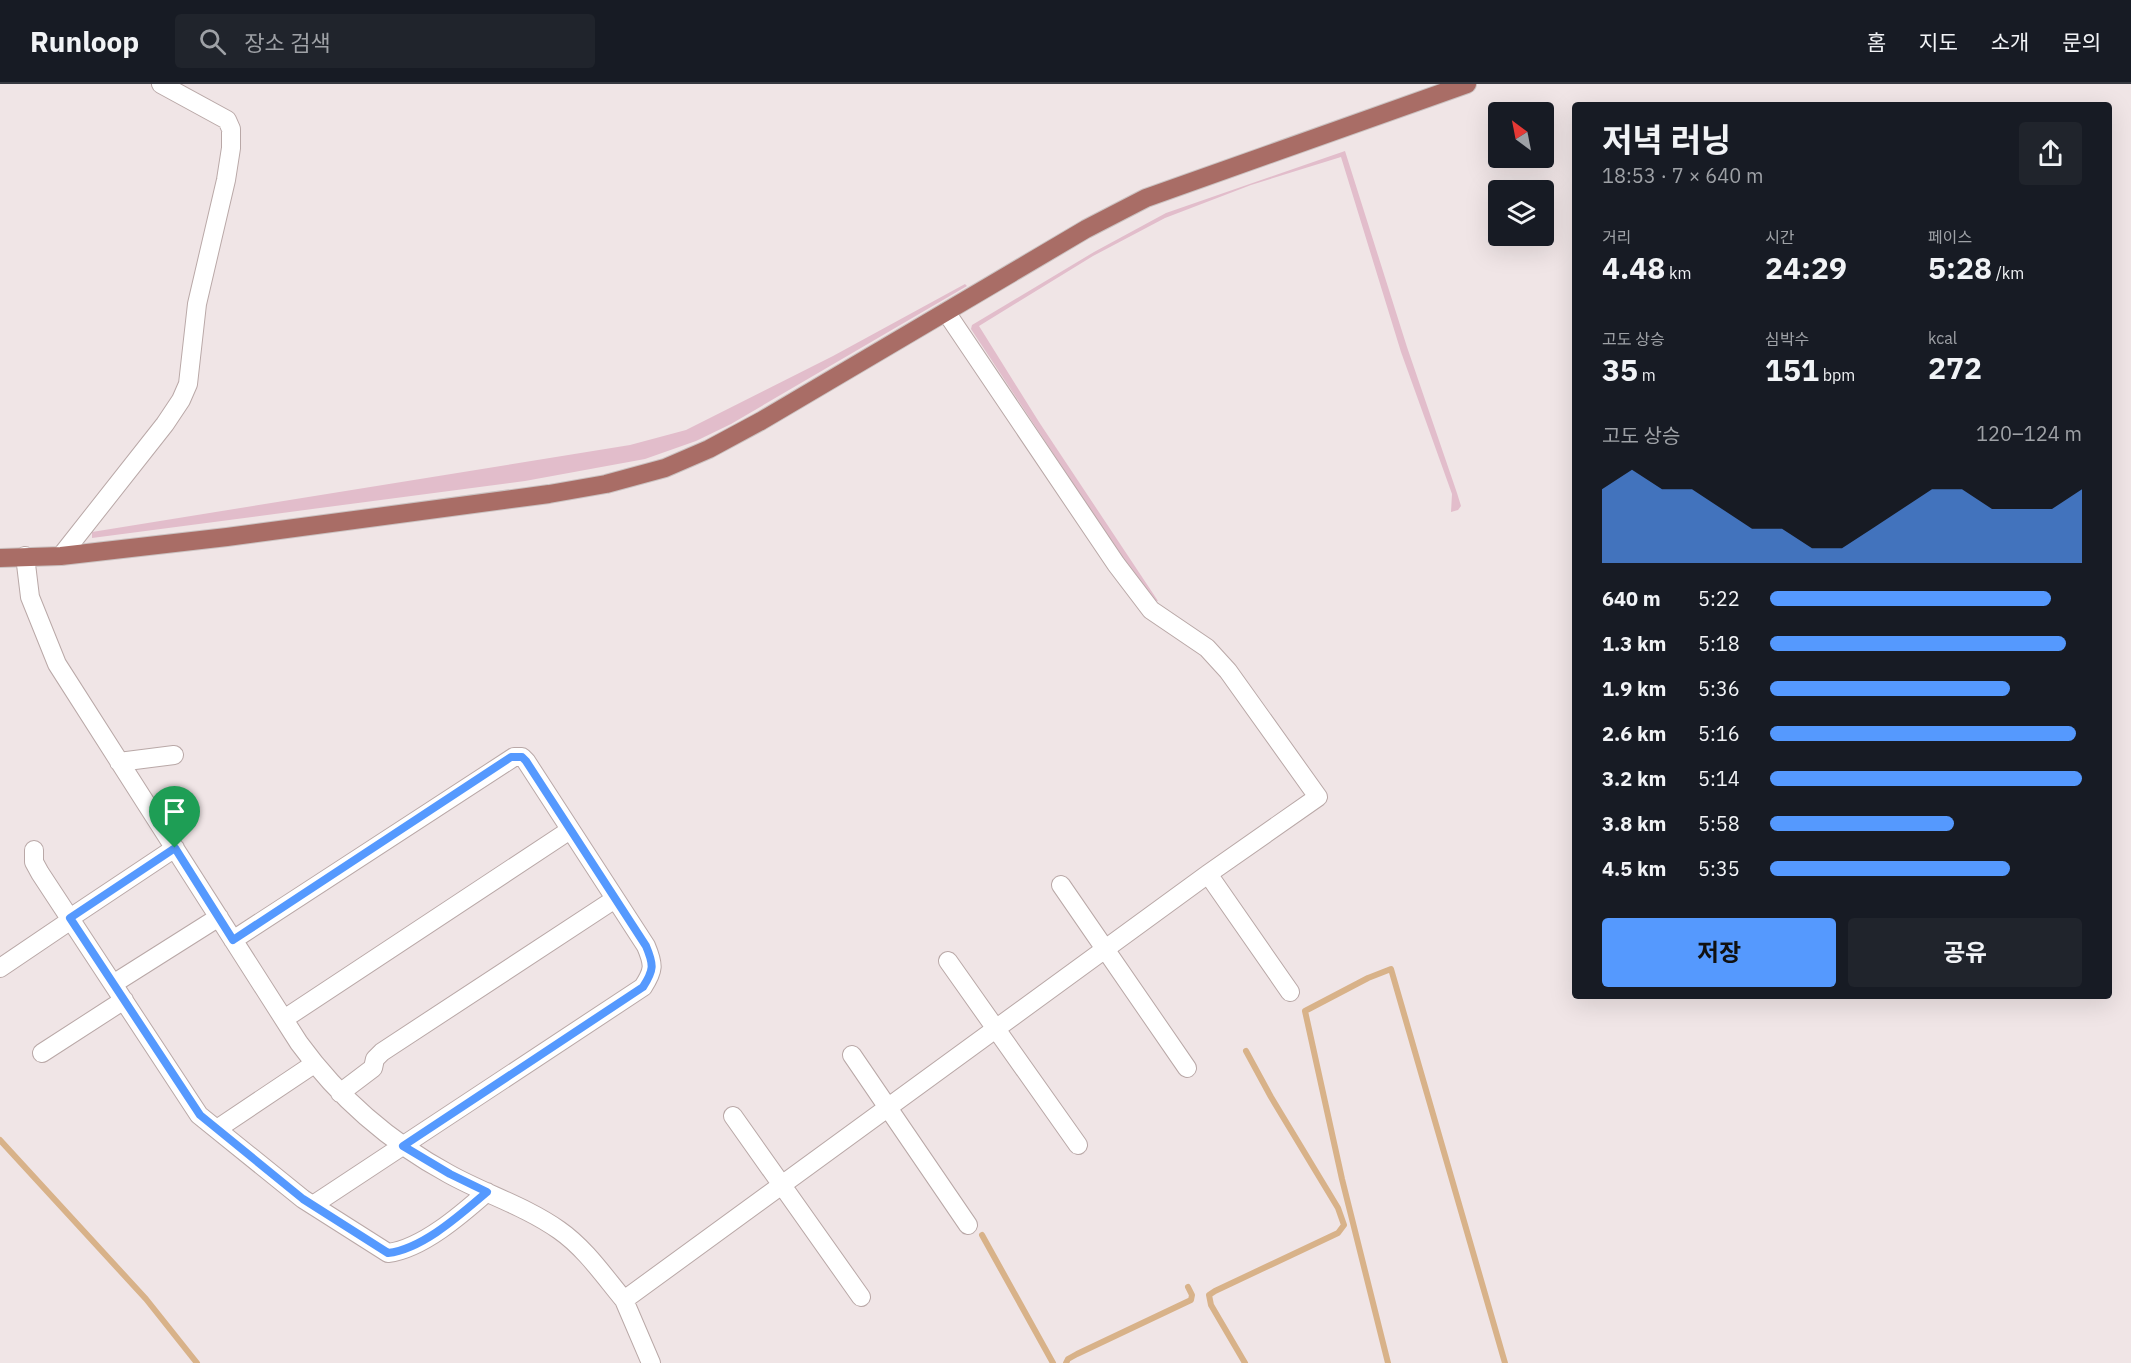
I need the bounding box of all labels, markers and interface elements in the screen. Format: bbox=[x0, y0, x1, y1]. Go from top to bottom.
search box bbox=[175, 14, 595, 68]
text: Runloop bbox=[30, 23, 139, 60]
icon: search bbox=[196, 25, 229, 58]
text: 장소 검색 bbox=[244, 28, 331, 57]
text: 홈 bbox=[1867, 28, 1886, 56]
text: 지도 bbox=[1919, 28, 1958, 56]
text: 소개 bbox=[1991, 28, 2029, 56]
text: 문의 bbox=[2062, 28, 2101, 56]
north arrow bbox=[1488, 102, 1554, 168]
map controls bbox=[1488, 102, 1554, 246]
text: 저녁 러닝 bbox=[1602, 118, 1731, 161]
button: share bbox=[2019, 122, 2082, 185]
text: 18:53 · 7 × 640 m bbox=[1602, 162, 1763, 189]
button: layers bbox=[1488, 180, 1554, 246]
text: 거리 bbox=[1602, 227, 1631, 247]
text: 시간 bbox=[1765, 227, 1794, 247]
text: 페이스 bbox=[1928, 227, 1972, 247]
text: 4.48 bbox=[1602, 248, 1665, 287]
text: 24:29 bbox=[1765, 248, 1847, 287]
text: 5:28 bbox=[1928, 248, 1992, 287]
text: km bbox=[1665, 263, 1692, 283]
text: /km bbox=[1992, 263, 2024, 283]
text: kcal bbox=[1928, 328, 1957, 348]
text: 고도 상승 bbox=[1602, 329, 1665, 349]
text: 심박수 bbox=[1765, 329, 1809, 349]
text: 272 bbox=[1928, 348, 1982, 387]
text: 35 bbox=[1602, 350, 1638, 389]
text: 151 bbox=[1765, 350, 1819, 389]
text: m bbox=[1638, 365, 1656, 385]
text: bpm bbox=[1819, 365, 1855, 385]
text: 120–124 m bbox=[1976, 420, 2082, 447]
text: 고도 상승 bbox=[1602, 422, 1680, 449]
text: 640 m bbox=[1602, 585, 1661, 612]
text: 5:22 bbox=[1698, 585, 1740, 612]
text: 1.3 km bbox=[1602, 630, 1666, 657]
text: 5:18 bbox=[1698, 630, 1740, 657]
text: 1.9 km bbox=[1602, 675, 1666, 702]
text: 5:36 bbox=[1698, 675, 1740, 702]
text: 2.6 km bbox=[1602, 720, 1666, 747]
text: 5:16 bbox=[1698, 720, 1740, 747]
text: 3.2 km bbox=[1602, 765, 1666, 792]
text: 5:14 bbox=[1698, 765, 1740, 792]
pin bbox=[149, 786, 200, 848]
icon: arrive bbox=[158, 795, 191, 828]
text: 3.8 km bbox=[1602, 810, 1666, 837]
text: 5:58 bbox=[1698, 810, 1740, 837]
text: 4.5 km bbox=[1602, 855, 1666, 882]
text: 5:35 bbox=[1698, 855, 1740, 882]
button: 저장 bbox=[1602, 918, 1836, 987]
button: 공유 bbox=[1848, 918, 2082, 987]

